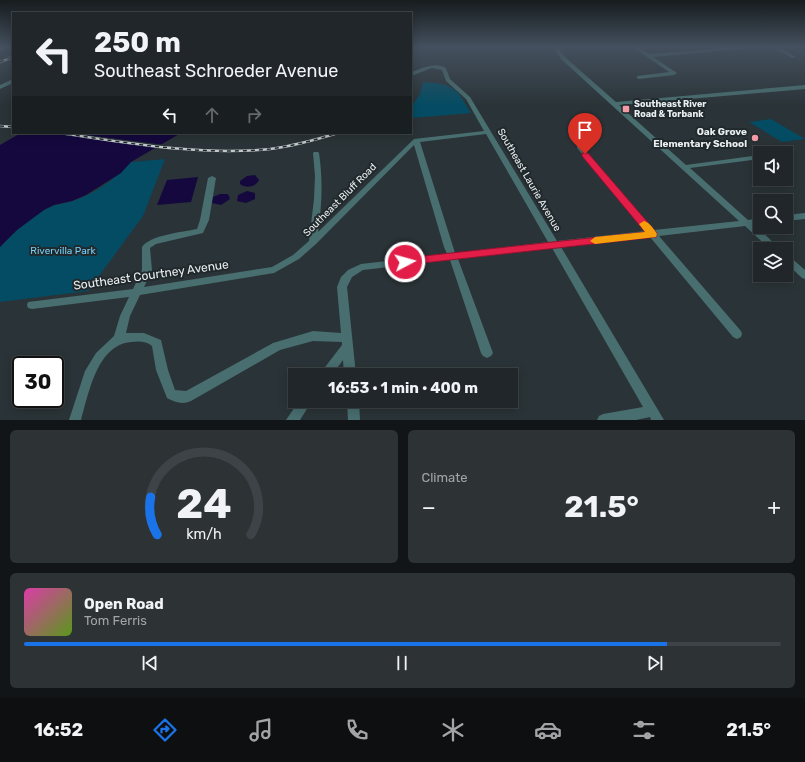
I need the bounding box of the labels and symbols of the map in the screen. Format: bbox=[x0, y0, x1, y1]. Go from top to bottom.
place label: Southeast River Road & Torbank bbox=[634, 99, 706, 119]
marker: Southeast River Road & Torbank bbox=[621, 104, 631, 114]
pin bbox=[568, 113, 602, 154]
street label: Southeast Laurie Avenue bbox=[495, 126, 564, 234]
place label: Oak Grove Elementary School bbox=[653, 126, 747, 150]
marker: Oak Grove Elementary School bbox=[750, 133, 760, 143]
street label: Southeast Bluff Road bbox=[301, 161, 379, 239]
position arrow bbox=[384, 241, 426, 283]
park label: Rivervilla Park bbox=[30, 245, 96, 257]
street label: Southeast Courtney Avenue bbox=[72, 257, 230, 293]
speed limit sign: 30 bbox=[12, 356, 64, 408]

